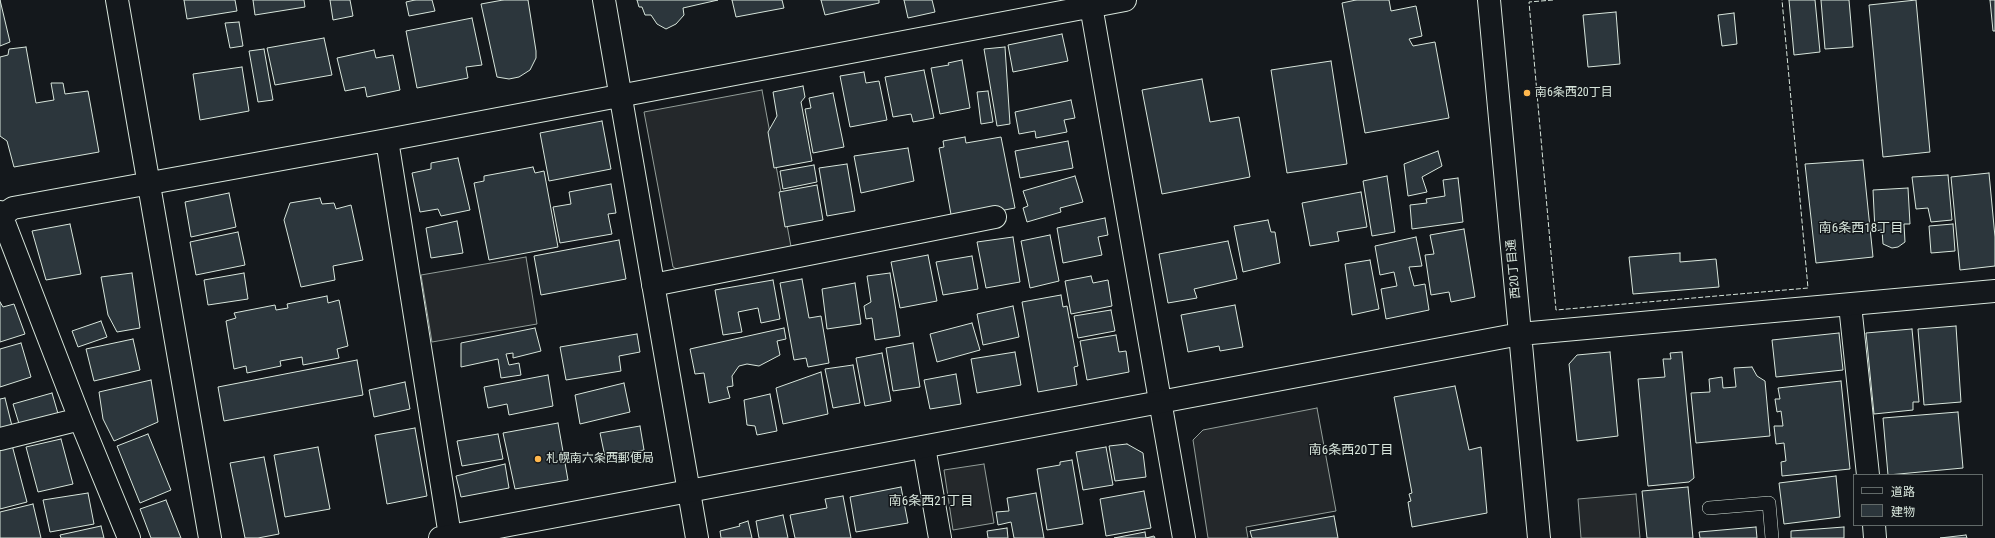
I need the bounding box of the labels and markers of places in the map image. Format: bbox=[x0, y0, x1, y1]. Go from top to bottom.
place label: 南6条西20丁目 bbox=[1535, 86, 1613, 100]
marker: 南6条西20丁目 bbox=[1522, 88, 1532, 98]
place label: 札幌南六条西郵便局 bbox=[546, 452, 654, 466]
marker: 札幌南六条西郵便局 bbox=[533, 454, 543, 464]

